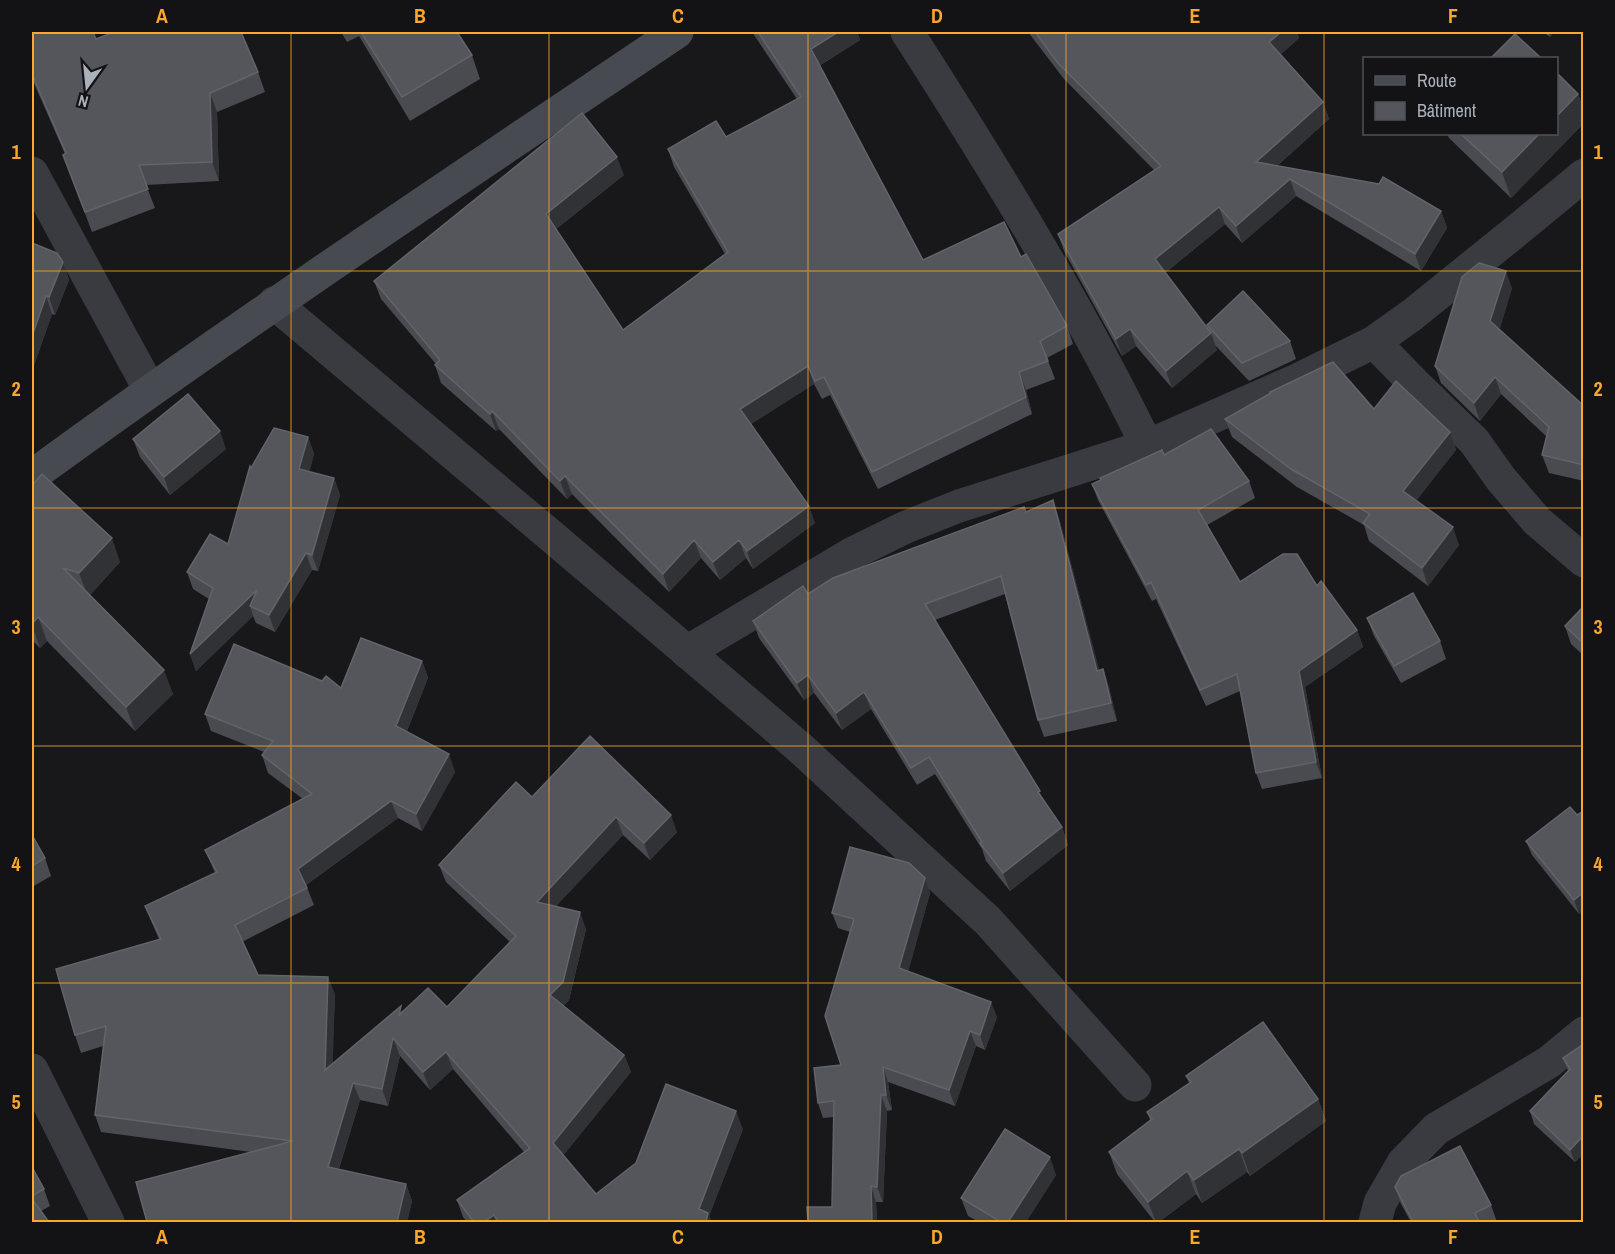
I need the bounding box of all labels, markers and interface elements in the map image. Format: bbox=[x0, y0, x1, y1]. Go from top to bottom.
text: A bbox=[156, 2, 168, 29]
text: B bbox=[414, 2, 426, 29]
text: C bbox=[672, 2, 684, 29]
text: D bbox=[931, 2, 943, 29]
text: E bbox=[1190, 2, 1201, 29]
text: F bbox=[1448, 2, 1458, 29]
north arrow bbox=[57, 57, 117, 117]
legend bbox=[1363, 57, 1558, 135]
text: Route bbox=[1417, 68, 1456, 93]
text: N bbox=[76, 90, 91, 113]
text: Bâtiment bbox=[1417, 98, 1476, 123]
text: 1 bbox=[11, 138, 21, 165]
text: 1 bbox=[1593, 138, 1603, 165]
text: 2 bbox=[11, 375, 21, 402]
text: 2 bbox=[1593, 375, 1603, 402]
text: 3 bbox=[11, 613, 21, 640]
text: 3 bbox=[1593, 613, 1603, 640]
text: 4 bbox=[11, 850, 21, 877]
text: 4 bbox=[1593, 850, 1603, 877]
text: 5 bbox=[11, 1088, 21, 1115]
text: 5 bbox=[1593, 1088, 1603, 1115]
text: A bbox=[156, 1223, 168, 1250]
text: B bbox=[414, 1223, 426, 1250]
text: C bbox=[672, 1223, 684, 1250]
text: D bbox=[931, 1223, 943, 1250]
text: E bbox=[1190, 1223, 1201, 1250]
text: F bbox=[1448, 1223, 1458, 1250]

